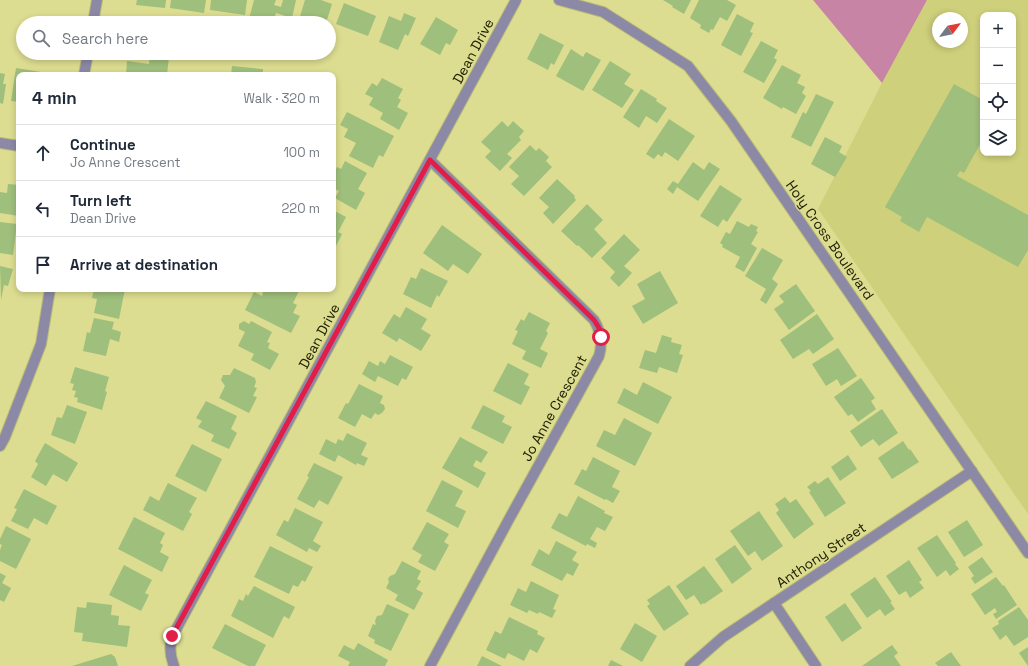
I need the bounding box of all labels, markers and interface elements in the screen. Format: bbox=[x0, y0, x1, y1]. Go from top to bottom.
north arrow bbox=[932, 12, 968, 48]
map controls bbox=[980, 12, 1016, 156]
button: + bbox=[980, 12, 1016, 48]
street label: Dean Drive bbox=[448, 15, 498, 87]
search box bbox=[16, 16, 336, 60]
icon: search bbox=[30, 27, 52, 49]
text: Search here bbox=[62, 29, 148, 48]
button: − bbox=[980, 48, 1016, 84]
button: locate bbox=[980, 84, 1016, 120]
text: 4 min bbox=[32, 87, 77, 109]
text: Walk · 320 m bbox=[243, 90, 320, 107]
button: layers bbox=[980, 120, 1016, 156]
text: Continue bbox=[70, 135, 136, 154]
icon: ahead bbox=[32, 142, 54, 164]
text: 100 m bbox=[283, 144, 320, 161]
text: Jo Anne Crescent bbox=[70, 154, 181, 171]
street label: Holy Cross Boulevard bbox=[782, 177, 878, 303]
text: Turn left bbox=[70, 191, 132, 210]
icon: left bbox=[32, 198, 54, 220]
text: 220 m bbox=[281, 200, 320, 217]
text: Dean Drive bbox=[70, 210, 136, 227]
icon: arrive bbox=[32, 254, 54, 276]
text: Arrive at destination bbox=[70, 255, 218, 274]
street label: Dean Drive bbox=[294, 300, 344, 372]
route start bbox=[592, 328, 610, 346]
street label: Jo Anne Crescent bbox=[517, 352, 591, 464]
street label: Anthony Street bbox=[773, 518, 869, 592]
route end bbox=[163, 627, 181, 645]

